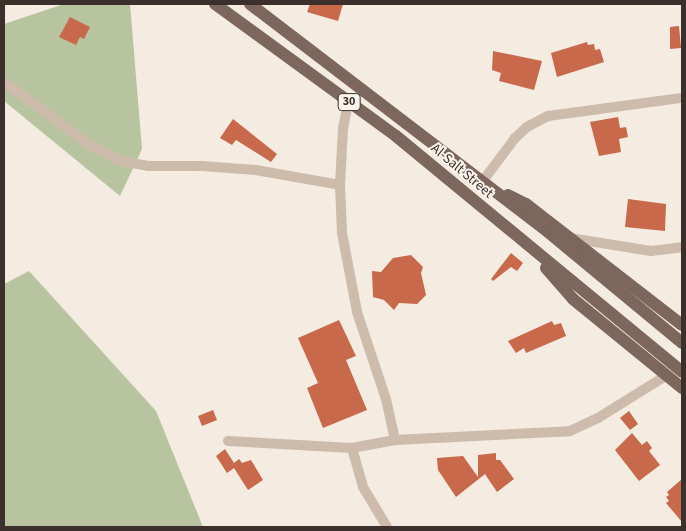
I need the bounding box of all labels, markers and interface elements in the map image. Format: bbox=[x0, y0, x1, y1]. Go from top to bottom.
road number: 30 bbox=[336, 92, 362, 111]
street label: Al-Salt Street bbox=[427, 140, 497, 202]

